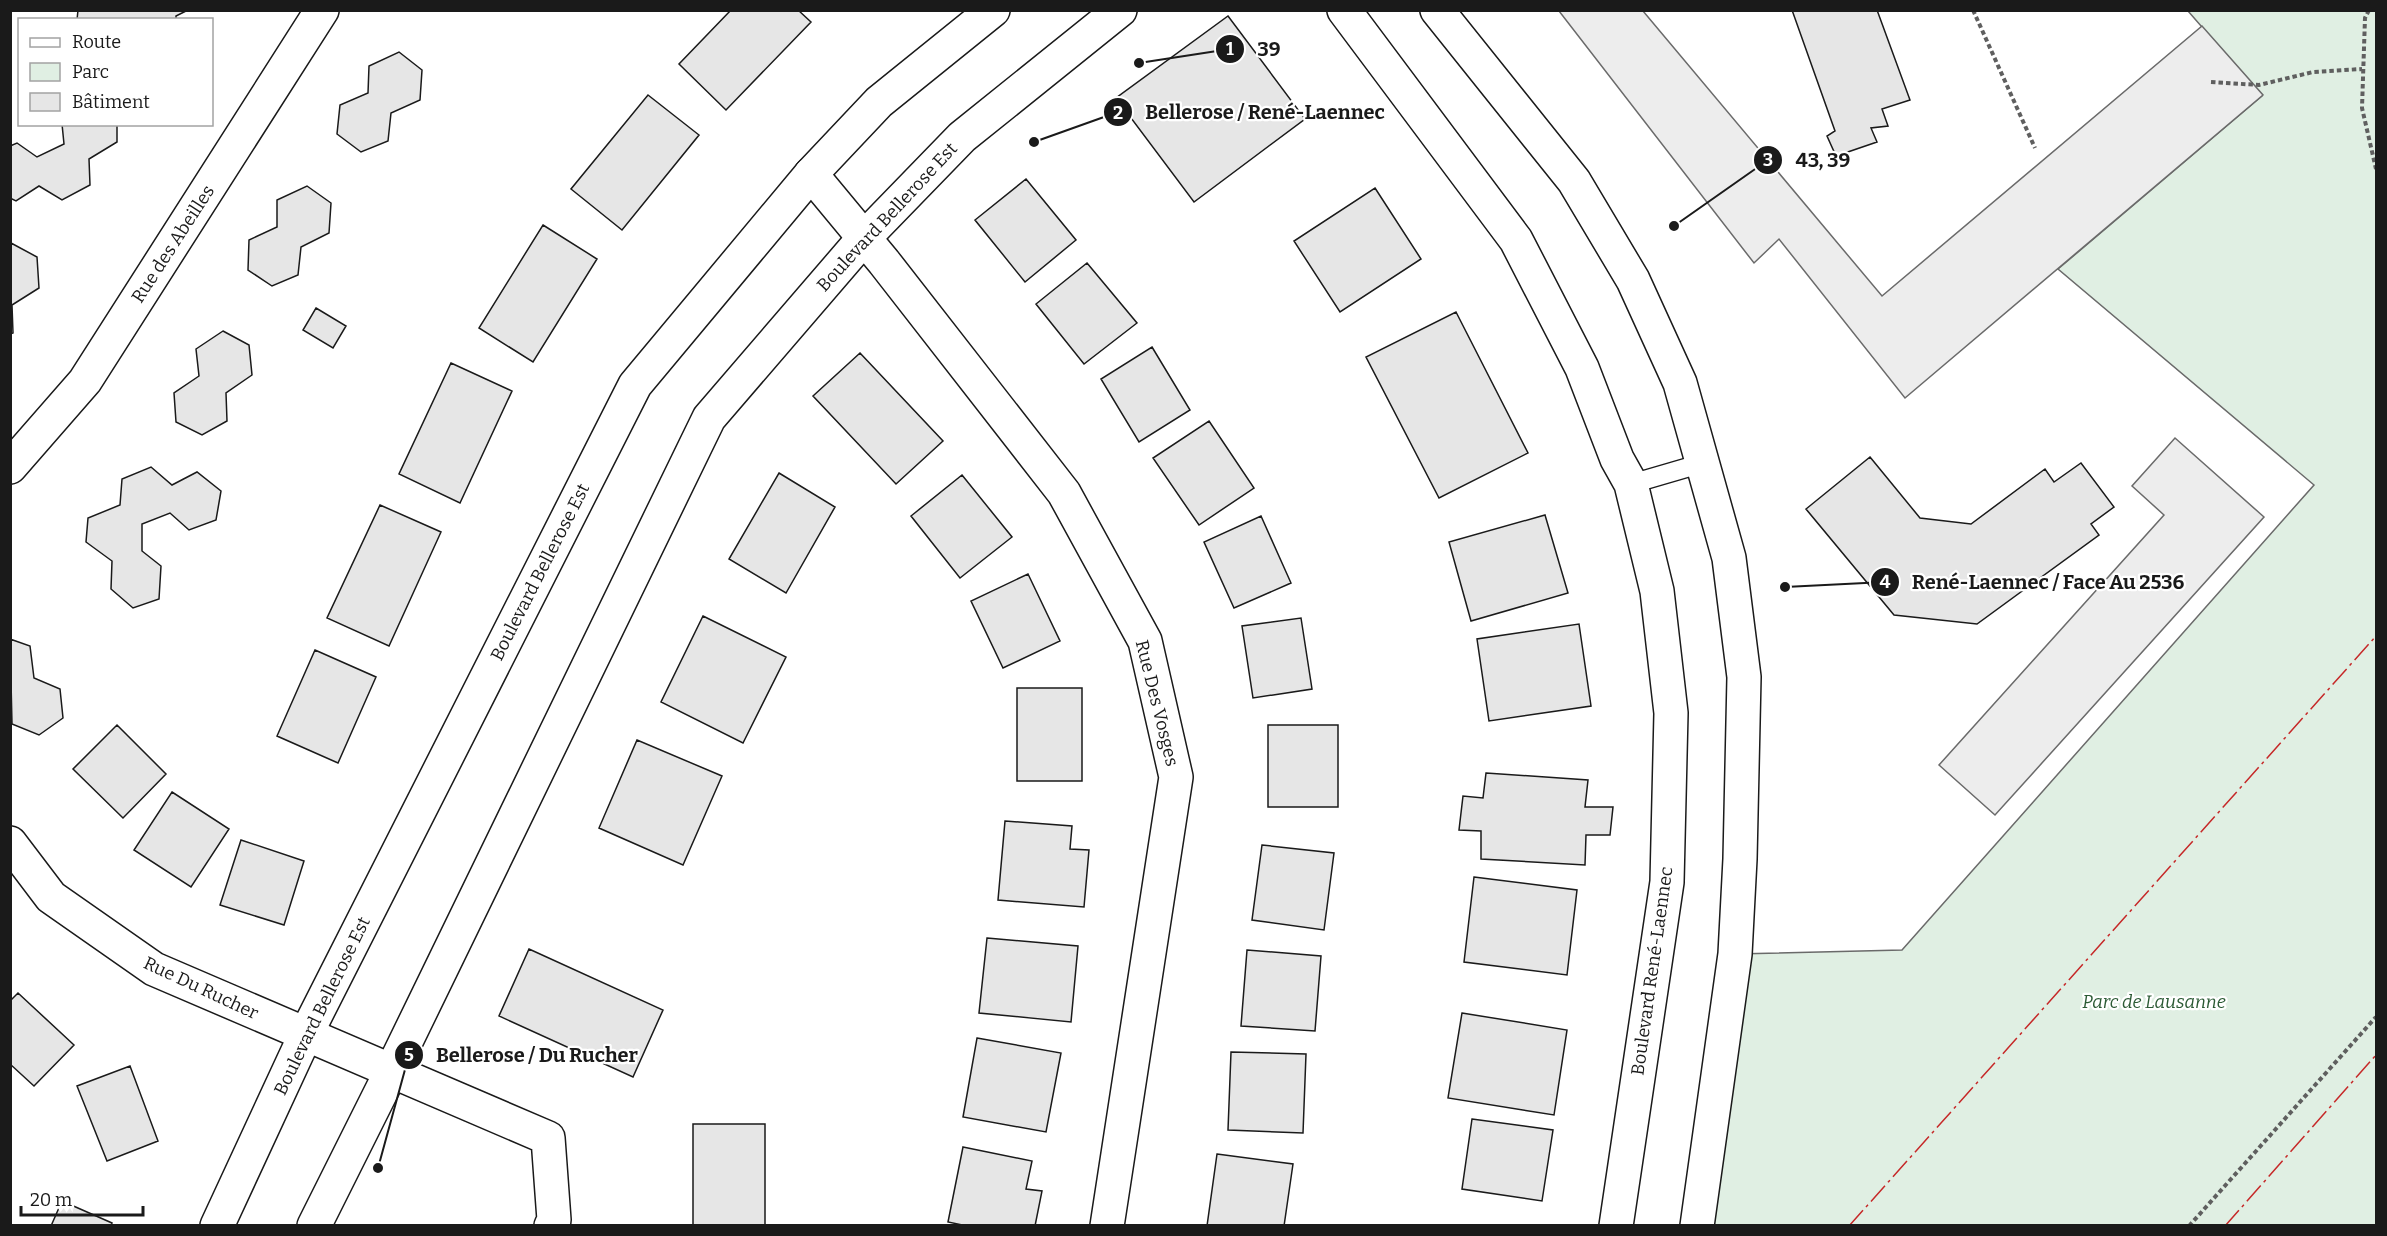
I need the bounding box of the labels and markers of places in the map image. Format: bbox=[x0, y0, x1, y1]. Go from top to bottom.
callout: 39 bbox=[1215, 30, 1292, 68]
callout: Bellerose / René-Laennec bbox=[1103, 93, 1397, 131]
callout: 43, 39 bbox=[1753, 141, 1862, 179]
callout: René-Laennec / Face Au 2536 bbox=[1870, 563, 2196, 601]
callout: Bellerose / Du Rucher bbox=[394, 1036, 650, 1074]

